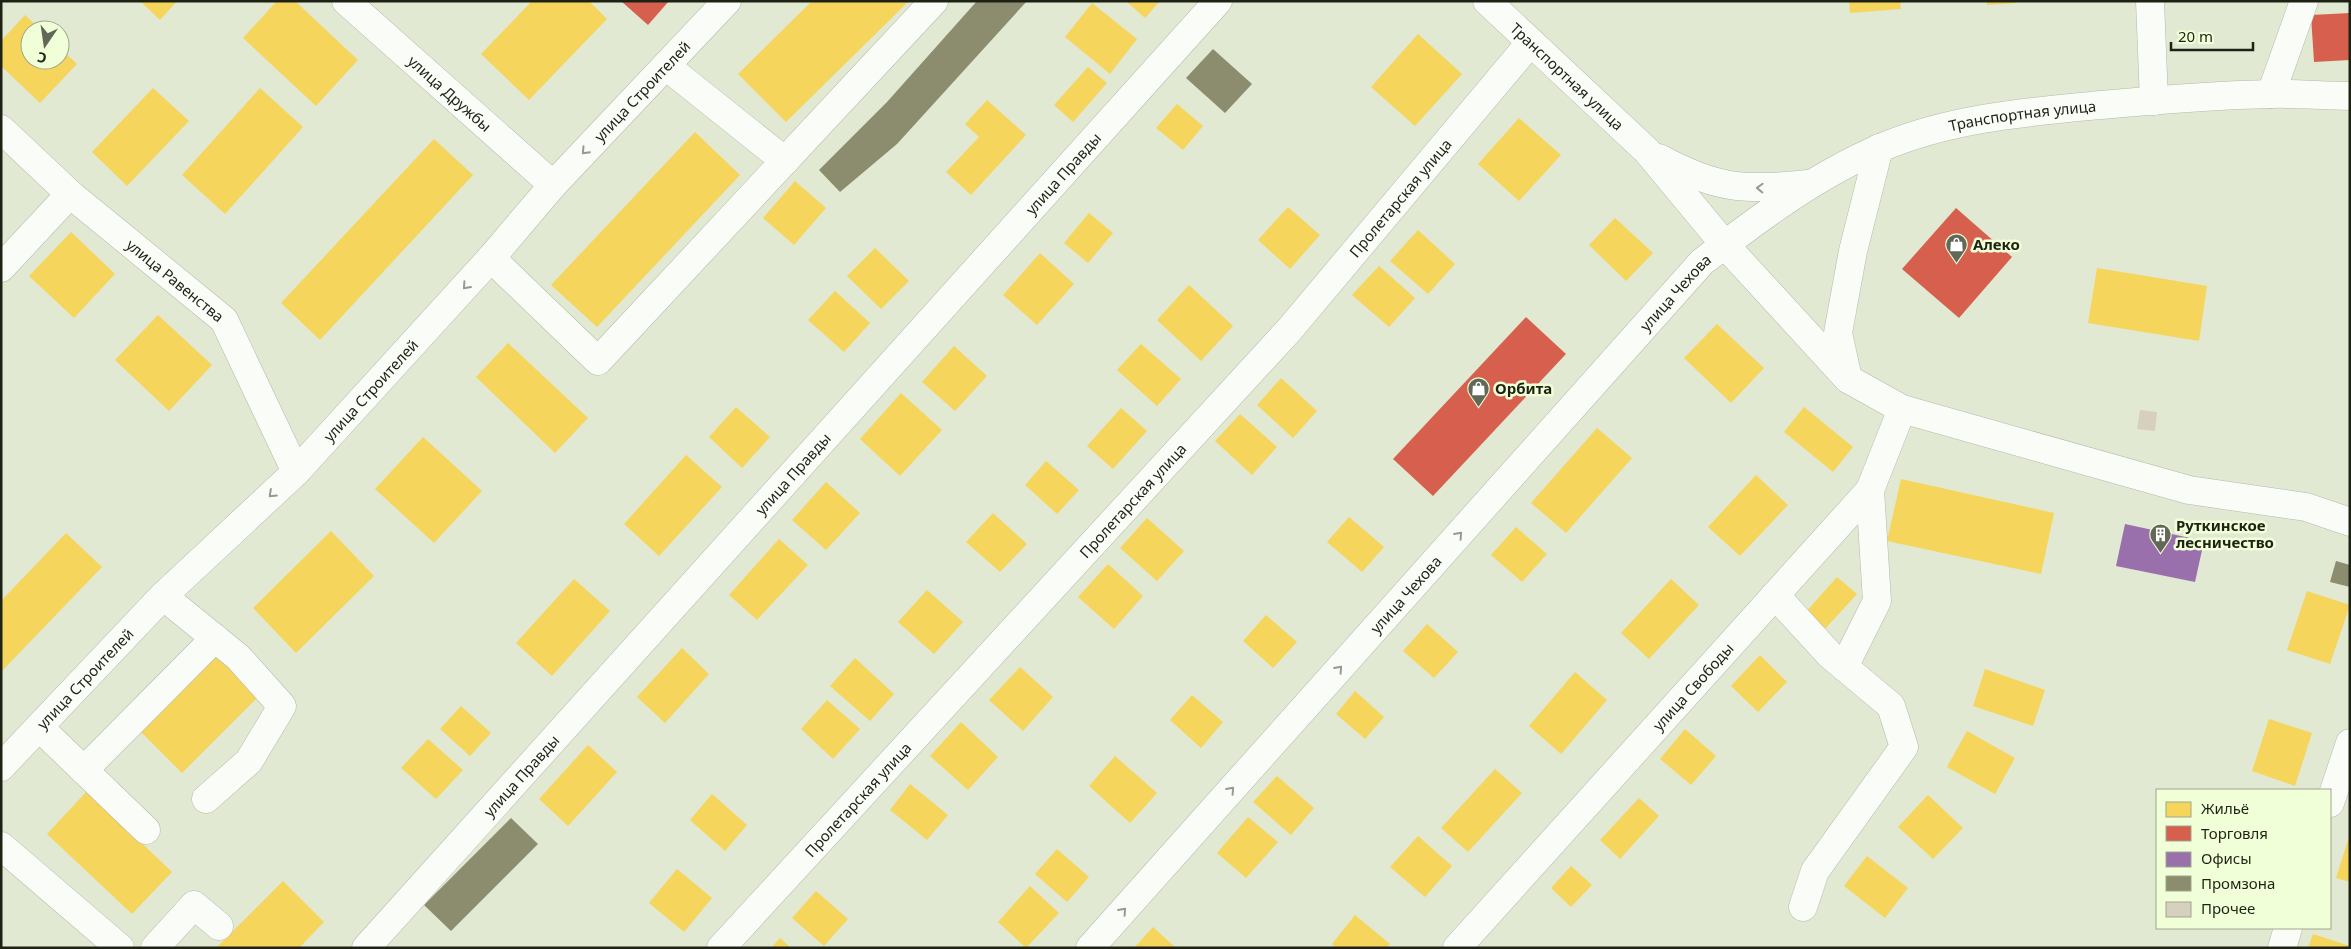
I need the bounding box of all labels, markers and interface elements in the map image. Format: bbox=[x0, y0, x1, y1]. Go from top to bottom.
street label: Транспортная улица bbox=[1506, 18, 1628, 134]
north arrow bbox=[20, 20, 70, 70]
scale bar bbox=[2171, 20, 2254, 52]
text: 20 m bbox=[2178, 26, 2213, 46]
street label: улица Строителей bbox=[589, 36, 694, 146]
text: С bbox=[35, 48, 49, 68]
street label: улица Дружбы bbox=[404, 51, 496, 136]
street label: Транспортная улица bbox=[1947, 96, 2097, 135]
street label: улица Правды bbox=[1021, 128, 1105, 219]
street label: Пролетарская улица bbox=[1345, 134, 1456, 261]
one-way arrow bbox=[582, 145, 591, 154]
one-way arrow bbox=[1756, 183, 1764, 193]
shop icon: Алеко bbox=[1945, 232, 1969, 263]
street label: улица Равенства bbox=[122, 234, 228, 326]
place label: Алеко bbox=[1973, 234, 2020, 254]
street label: улица Чехова bbox=[1635, 249, 1715, 335]
one-way arrow bbox=[463, 280, 472, 289]
street label: улица Строителей bbox=[319, 335, 422, 446]
shop icon: Орбита bbox=[1467, 376, 1491, 407]
place label: Орбита bbox=[1495, 378, 1552, 398]
street label: улица Правды bbox=[751, 428, 835, 519]
street label: Пролетарская улица bbox=[1075, 439, 1190, 562]
one-way arrow bbox=[268, 488, 277, 497]
place label: Руткинское лесничество bbox=[2176, 515, 2274, 552]
building icon: Руткинское лесничество bbox=[2148, 522, 2172, 553]
one-way arrow bbox=[1453, 531, 1462, 540]
street label: улица Чехова bbox=[1366, 551, 1446, 637]
street label: улица Строителей bbox=[32, 624, 138, 733]
street label: улица Свободы bbox=[1648, 638, 1738, 735]
one-way arrow bbox=[1334, 666, 1342, 675]
street label: улица Правды bbox=[479, 730, 563, 821]
street label: Пролетарская улица bbox=[800, 738, 915, 861]
one-way arrow bbox=[1225, 787, 1234, 796]
legend bbox=[2156, 789, 2331, 929]
text: Жильё bbox=[2201, 798, 2249, 818]
text: Торговля bbox=[2201, 823, 2268, 843]
text: Офисы bbox=[2201, 848, 2252, 868]
text: Промзона bbox=[2201, 873, 2275, 893]
text: Прочее bbox=[2201, 898, 2255, 918]
one-way arrow bbox=[1117, 908, 1126, 917]

